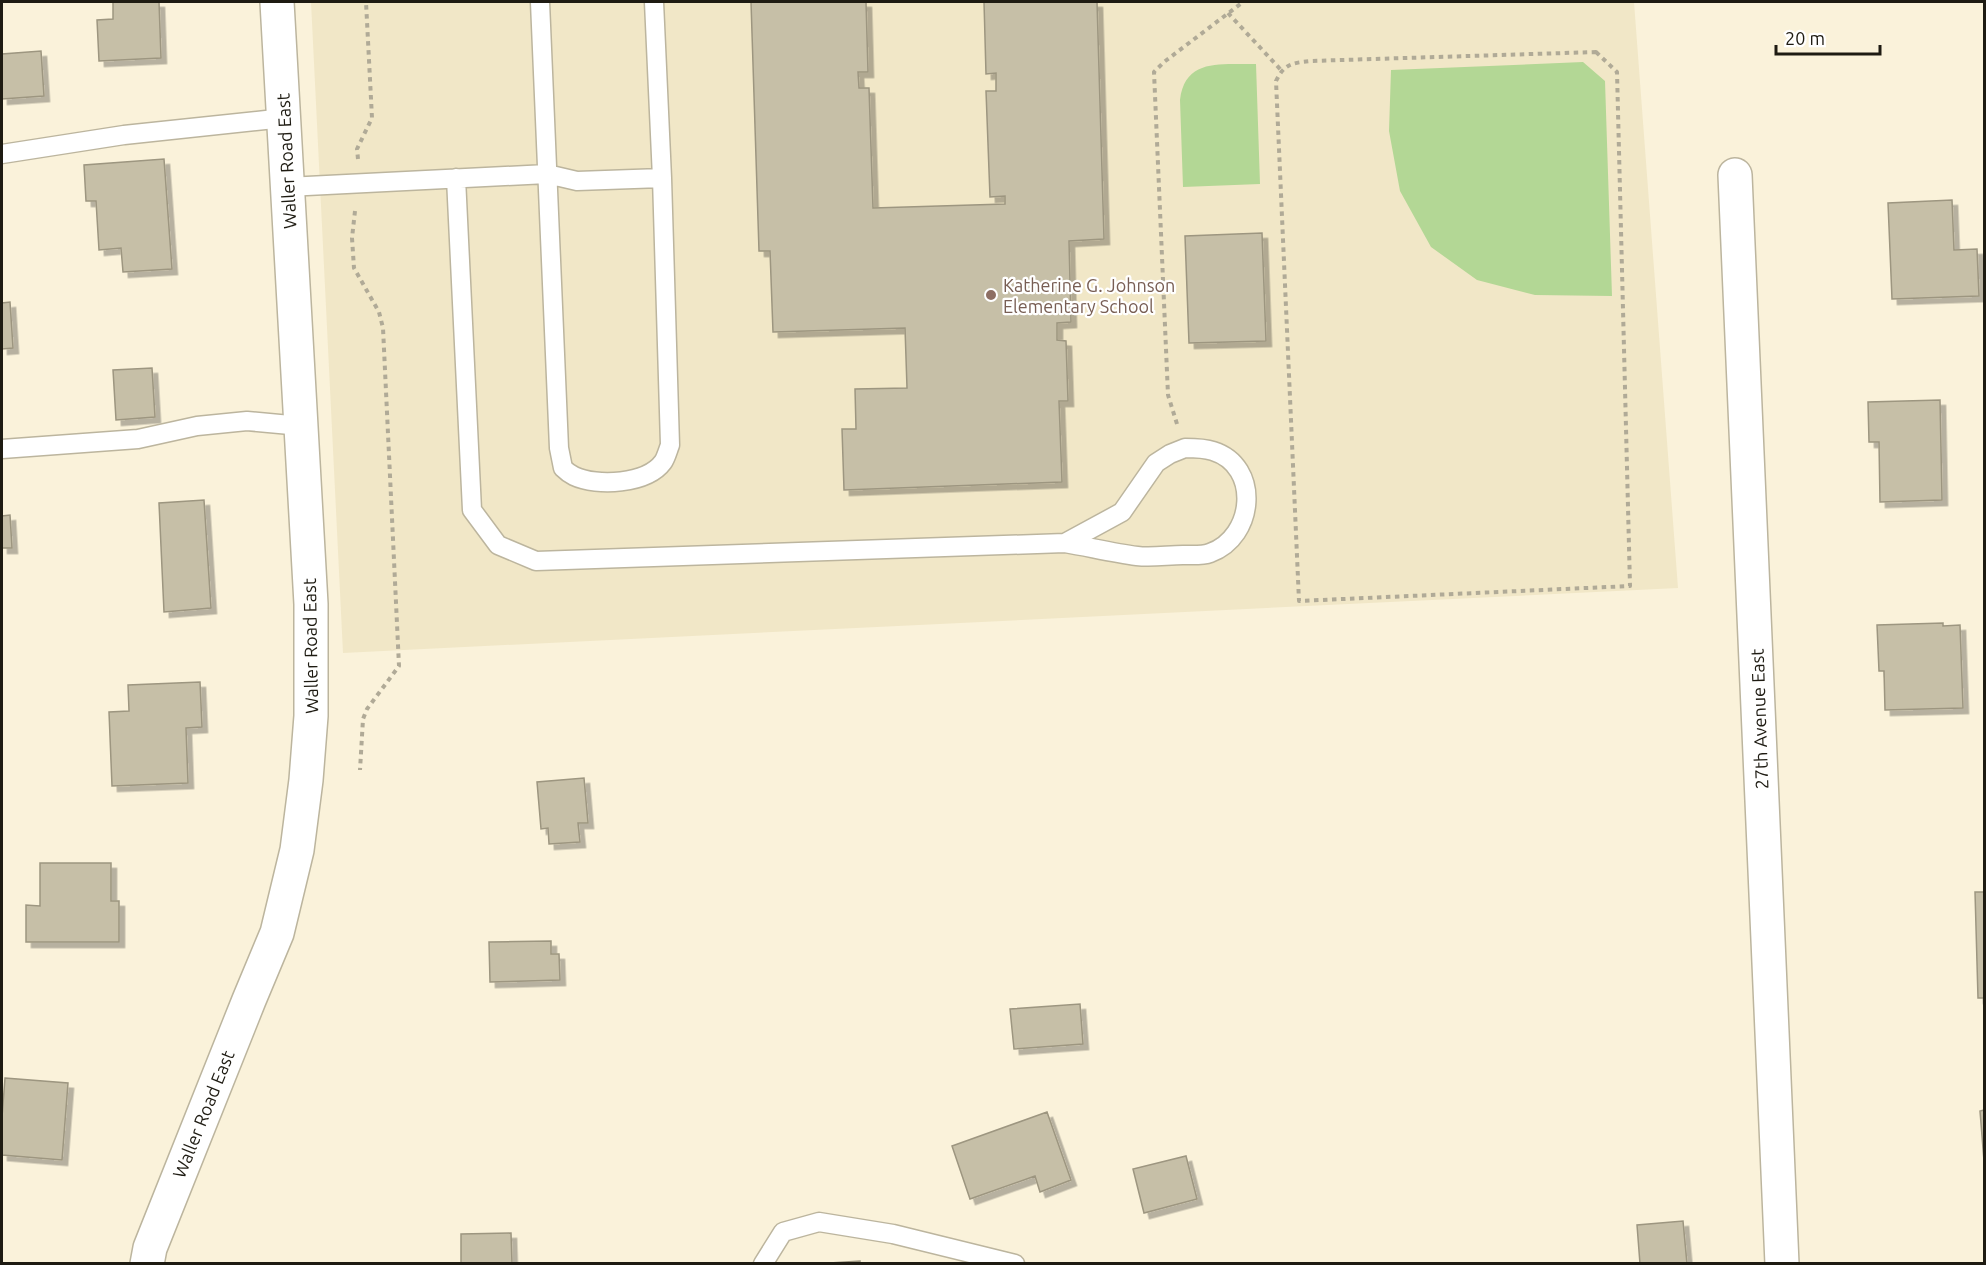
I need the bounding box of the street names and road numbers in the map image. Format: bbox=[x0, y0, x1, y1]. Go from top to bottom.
street label: Waller Road East bbox=[272, 93, 300, 229]
street label: Waller Road East bbox=[299, 578, 321, 714]
street label: 27th Avenue East bbox=[1747, 648, 1771, 790]
street label: Waller Road East bbox=[168, 1047, 238, 1181]

